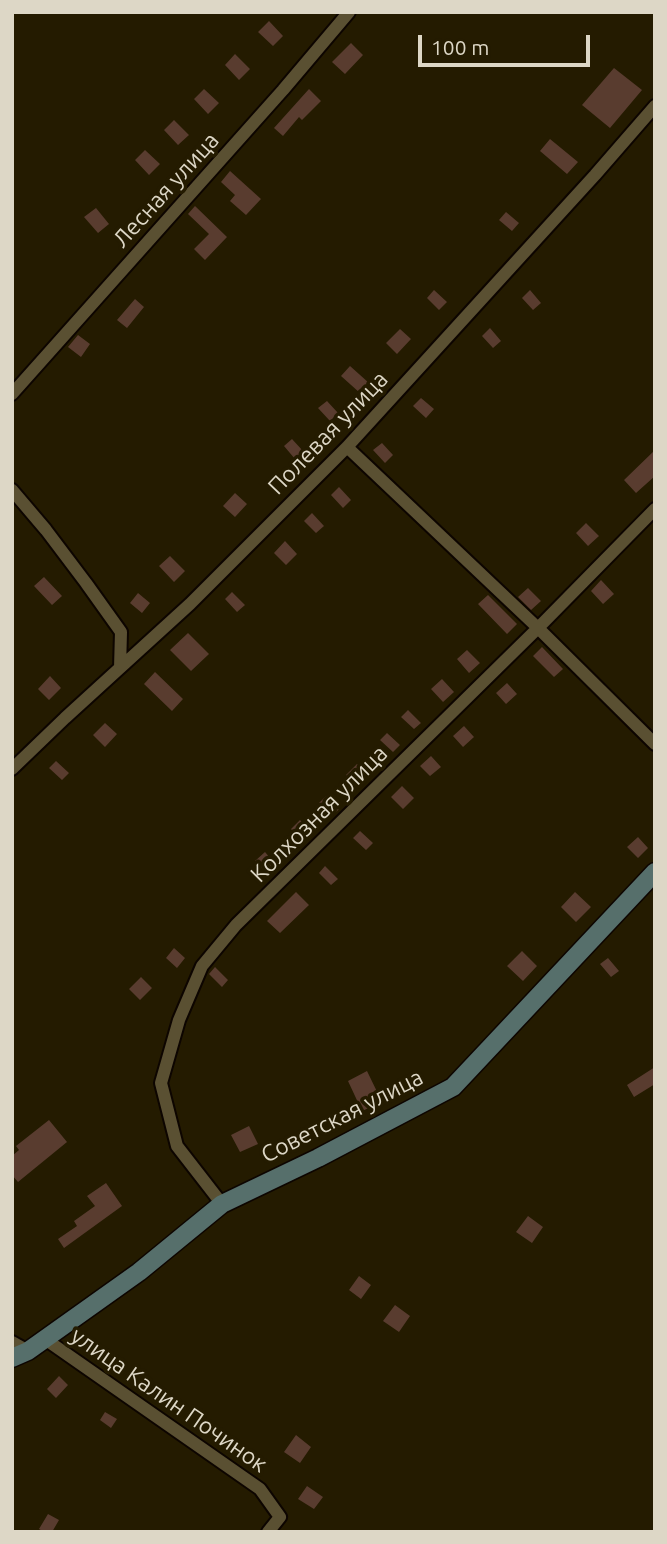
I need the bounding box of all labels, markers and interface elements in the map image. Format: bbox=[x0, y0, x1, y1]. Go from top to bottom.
scale bar bbox=[422, 21, 594, 65]
text: 100 m bbox=[431, 35, 489, 59]
street label: Лесная улица bbox=[107, 127, 225, 253]
street label: Полевая улица bbox=[262, 366, 394, 500]
street label: Колхозная улица bbox=[245, 740, 393, 888]
street label: Советская улица bbox=[256, 1063, 428, 1169]
street label: улица Калин Починок bbox=[65, 1322, 273, 1478]

